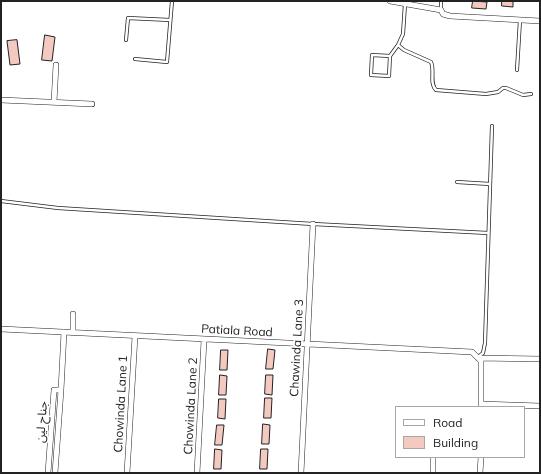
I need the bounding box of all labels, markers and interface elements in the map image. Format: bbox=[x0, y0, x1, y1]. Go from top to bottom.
street label: Chawinda Lane 3 bbox=[287, 299, 307, 397]
street label: Patiala Road bbox=[201, 322, 273, 340]
street label: Chowinda Lane 1 bbox=[111, 355, 131, 453]
street label: Chowinda Lane 2 bbox=[181, 357, 201, 455]
street label: جناح لین bbox=[33, 401, 51, 443]
legend bbox=[395, 406, 525, 458]
text: Road bbox=[433, 415, 462, 430]
text: Building bbox=[433, 435, 478, 450]

